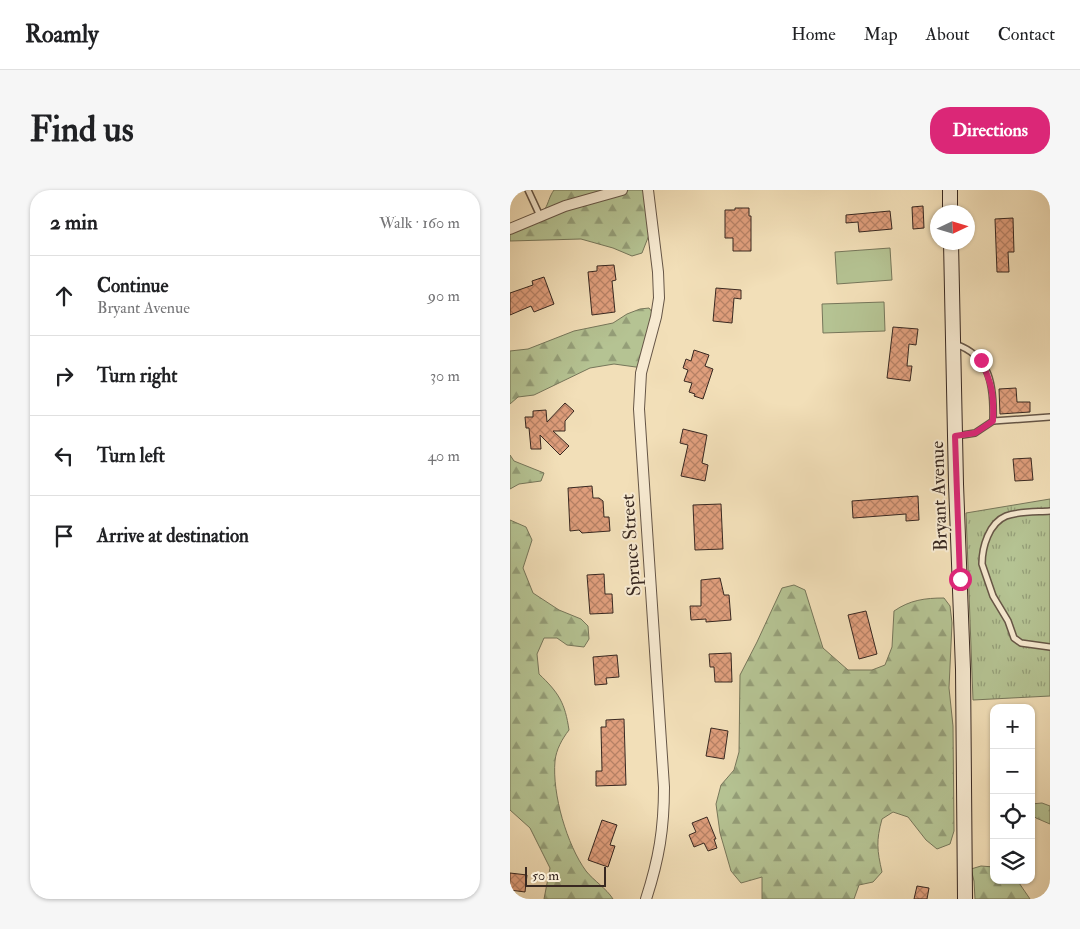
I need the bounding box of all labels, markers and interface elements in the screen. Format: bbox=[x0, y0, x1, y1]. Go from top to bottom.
text: Roamly bbox=[25, 19, 99, 50]
text: Home bbox=[791, 23, 836, 46]
text: Map bbox=[864, 23, 898, 46]
text: About bbox=[926, 23, 970, 46]
text: Contact bbox=[998, 23, 1055, 46]
button: Directions bbox=[930, 107, 1050, 154]
text: Find us bbox=[30, 108, 134, 152]
north arrow bbox=[930, 205, 975, 250]
text: 2 min bbox=[50, 209, 98, 236]
text: Walk · 160 m bbox=[379, 213, 460, 233]
text: Continue bbox=[97, 274, 168, 298]
icon: ahead bbox=[50, 282, 78, 310]
text: 90 m bbox=[428, 286, 460, 306]
text: Bryant Avenue bbox=[97, 298, 190, 318]
route end bbox=[970, 349, 993, 372]
icon: right bbox=[50, 362, 78, 390]
text: Turn right bbox=[97, 364, 177, 388]
text: 30 m bbox=[430, 366, 460, 386]
street label: Bryant Avenue bbox=[925, 440, 953, 552]
icon: left bbox=[50, 442, 78, 470]
text: Turn left bbox=[97, 444, 165, 468]
text: 40 m bbox=[427, 446, 460, 466]
street label: Spruce Street bbox=[615, 493, 648, 597]
icon: arrive bbox=[50, 522, 78, 550]
text: Arrive at destination bbox=[97, 524, 249, 548]
route start bbox=[949, 568, 972, 591]
map controls bbox=[990, 704, 1035, 884]
button: + bbox=[990, 704, 1035, 749]
button: − bbox=[990, 749, 1035, 794]
button: locate bbox=[990, 794, 1035, 839]
button: layers bbox=[990, 839, 1035, 884]
scale bar bbox=[525, 864, 606, 887]
text: 50 m bbox=[532, 867, 559, 884]

